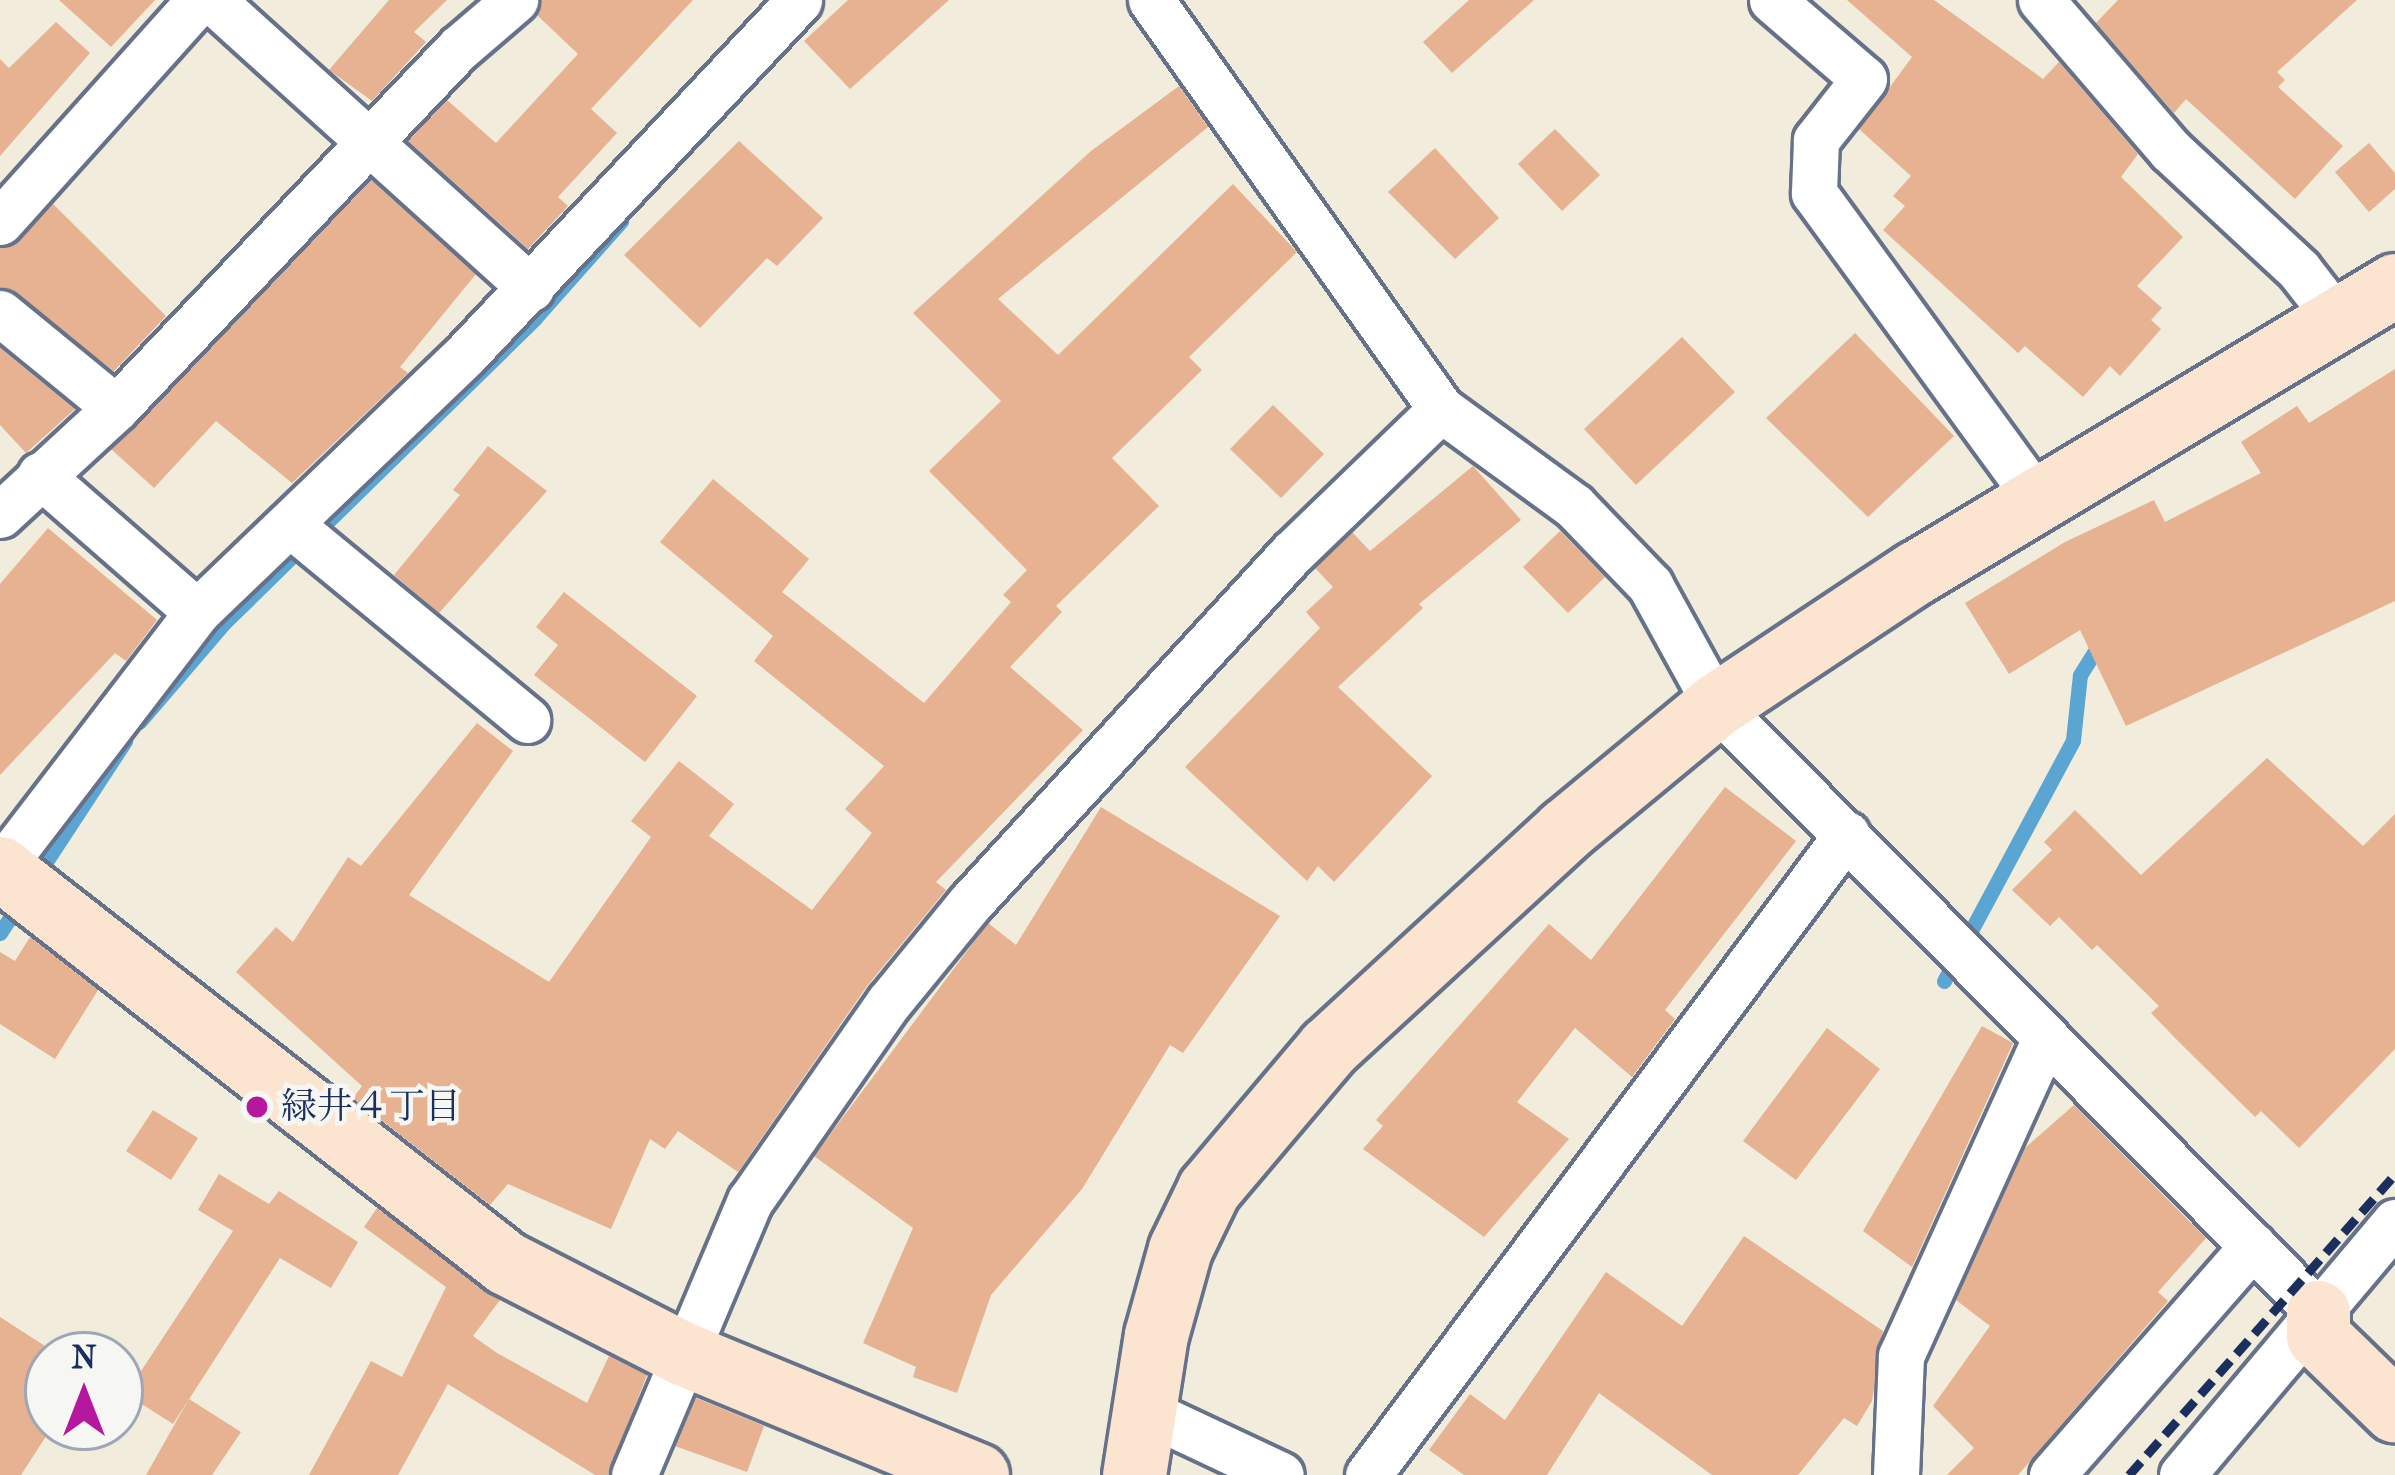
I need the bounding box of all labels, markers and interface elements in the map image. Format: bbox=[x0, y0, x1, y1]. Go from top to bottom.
place label: 緑井４丁目 bbox=[281, 1085, 461, 1129]
marker: 緑井４丁目 bbox=[244, 1094, 270, 1120]
north arrow bbox=[24, 1331, 144, 1451]
text: N bbox=[71, 1338, 97, 1377]

